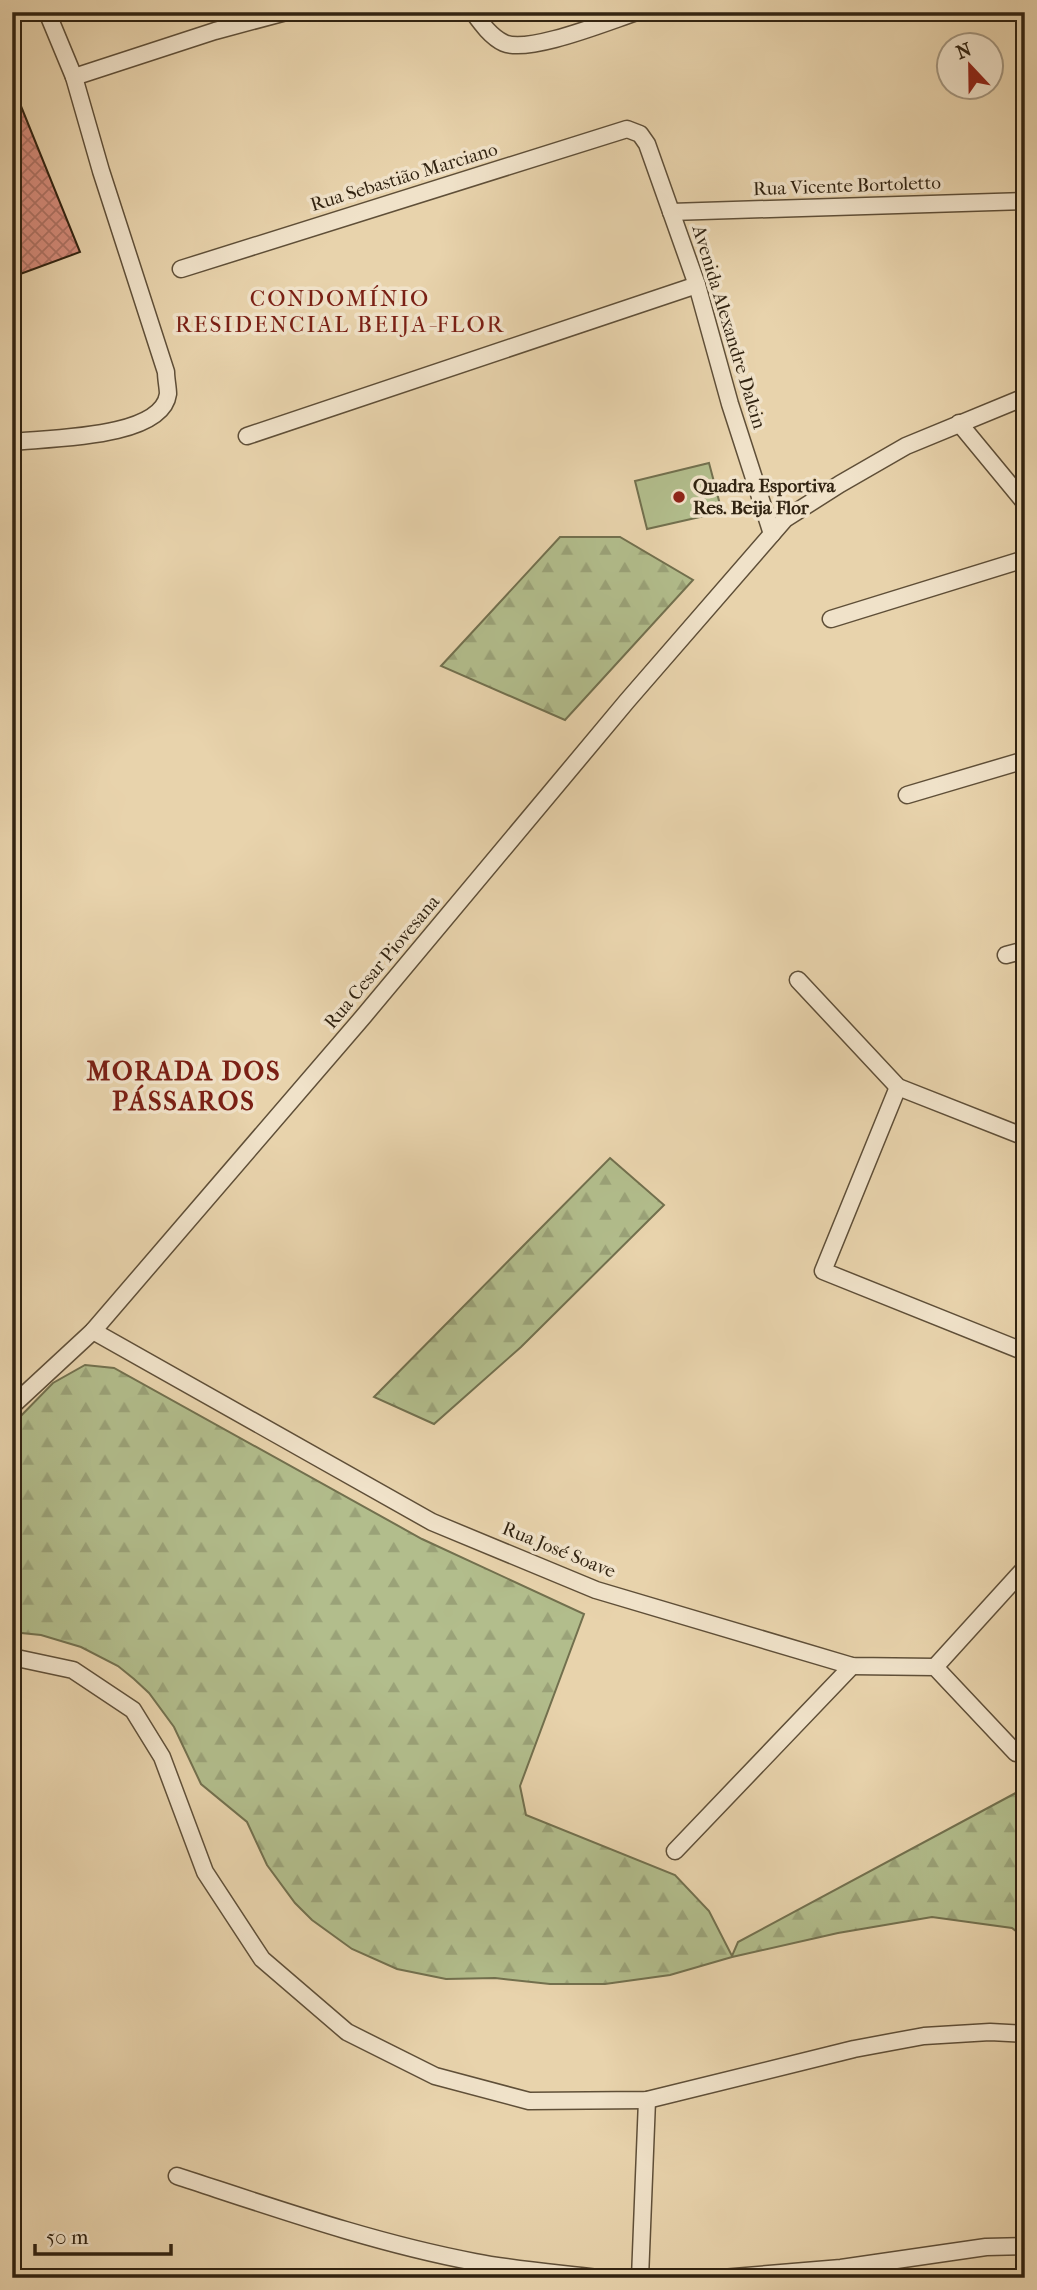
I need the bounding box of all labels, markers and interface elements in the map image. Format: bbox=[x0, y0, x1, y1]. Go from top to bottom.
north arrow bbox=[936, 32, 1006, 102]
text: N bbox=[953, 38, 975, 64]
street label: Rua Sebastião Marciano bbox=[308, 138, 501, 216]
street label: Rua Vicente Bortoletto bbox=[753, 172, 942, 200]
street label: Avenida Alexandre Dalcin bbox=[687, 222, 770, 431]
district label: CONDOMÍNIO RESIDENCIAL BEIJA-FLOR bbox=[175, 285, 505, 338]
place label: Quadra Esportiva Res. Beija Flor bbox=[693, 475, 836, 519]
marker: Quadra Esportiva Res. Beija Flor bbox=[671, 489, 687, 505]
street label: Rua Cesar Piovesana bbox=[320, 891, 444, 1033]
district label: MORADA DOS PÁSSAROS bbox=[86, 1056, 282, 1117]
street label: Rua José Soave bbox=[499, 1517, 619, 1583]
scale bar bbox=[35, 2213, 172, 2257]
text: 50 m bbox=[46, 2225, 89, 2249]

